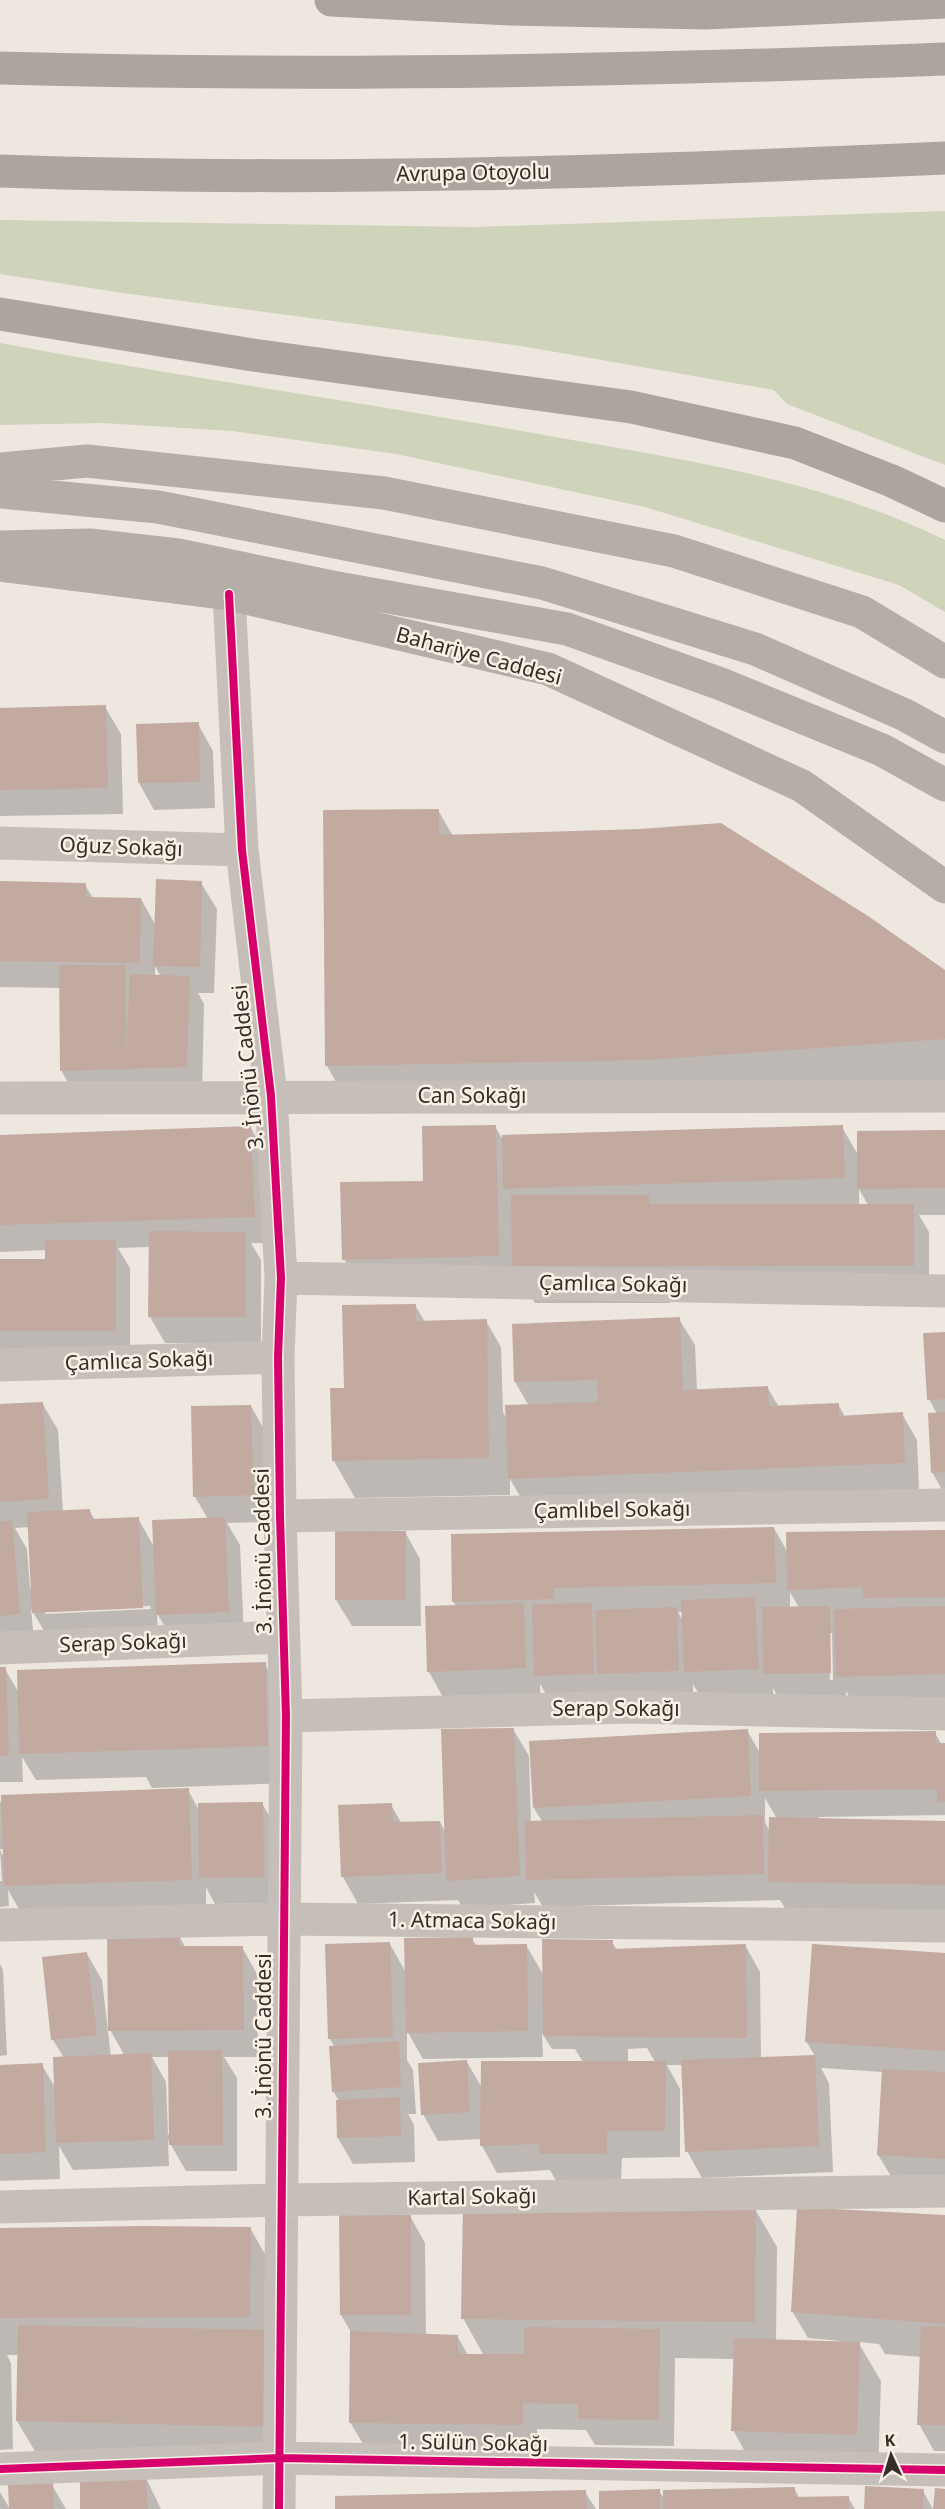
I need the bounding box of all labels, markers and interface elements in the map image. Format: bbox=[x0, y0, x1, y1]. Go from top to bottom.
street label: Avrupa Otoyolu bbox=[396, 157, 550, 187]
street label: Bahariye Caddesi bbox=[393, 619, 565, 691]
street label: Oğuz Sokağı bbox=[59, 830, 183, 862]
street label: 3. İnönü Caddesi bbox=[224, 983, 270, 1151]
street label: Can Sokağı bbox=[417, 1081, 527, 1109]
street label: Çamlıca Sokağı bbox=[539, 1268, 687, 1298]
street label: Çamlıca Sokağı bbox=[64, 1343, 214, 1377]
street label: 3. İnönü Caddesi bbox=[247, 1468, 277, 1634]
street label: Çamlıbel Sokağı bbox=[533, 1494, 691, 1524]
street label: Serap Sokağı bbox=[59, 1626, 187, 1658]
street label: Serap Sokağı bbox=[552, 1694, 680, 1722]
street label: 1. Atmaca Sokağı bbox=[388, 1905, 556, 1935]
street label: 3. İnönü Caddesi bbox=[249, 1953, 277, 2119]
street label: Kartal Sokağı bbox=[407, 2181, 537, 2211]
north arrow bbox=[861, 2425, 921, 2485]
street label: 1. Sülün Sokağı bbox=[398, 2427, 548, 2457]
text: K bbox=[884, 2429, 896, 2451]

